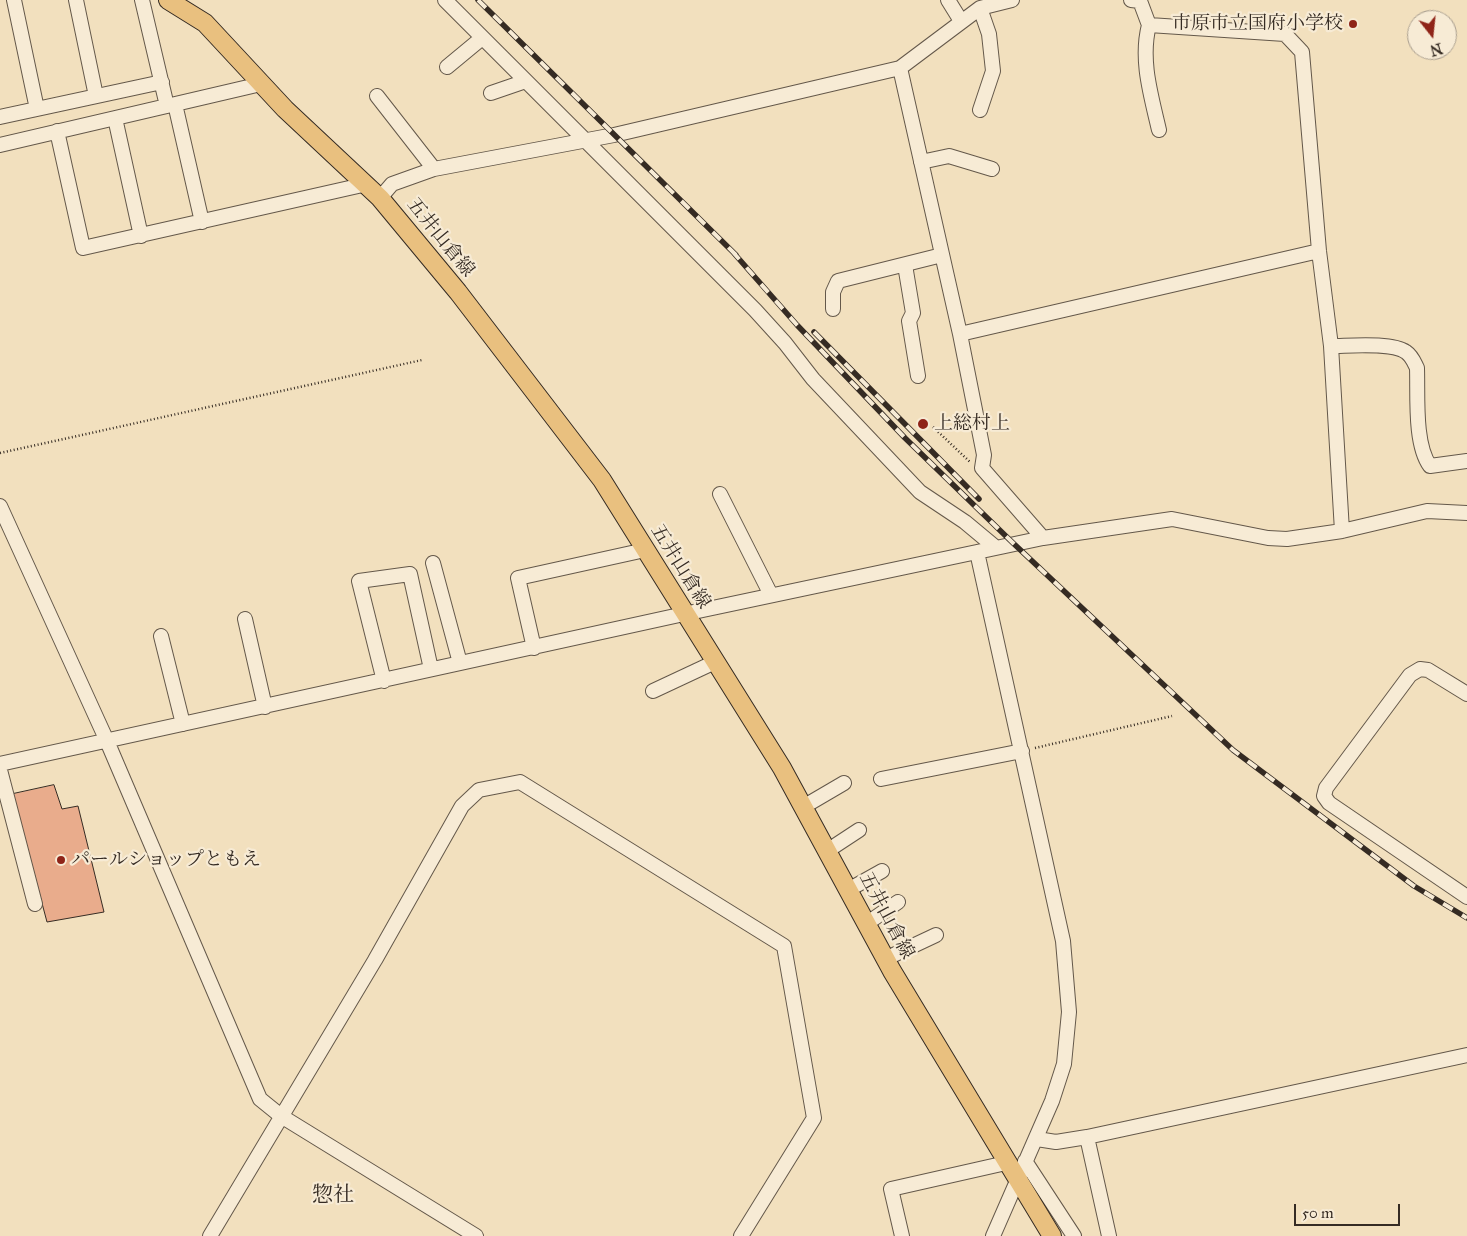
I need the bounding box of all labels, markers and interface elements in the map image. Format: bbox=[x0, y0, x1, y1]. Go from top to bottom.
north arrow bbox=[1407, 10, 1457, 60]
place label: 市原市立国府小学校 bbox=[1172, 13, 1343, 35]
marker: 市原市立国府小学校 bbox=[1347, 18, 1359, 30]
text: N bbox=[1428, 39, 1444, 59]
street label: 五井山倉線 bbox=[401, 194, 479, 282]
place label: 上総村上 bbox=[934, 413, 1010, 435]
marker: 上総村上 bbox=[916, 417, 930, 431]
street label: 五井山倉線 bbox=[645, 521, 715, 613]
place label: パールショップともえ bbox=[71, 849, 261, 871]
marker: パールショップともえ bbox=[55, 854, 67, 866]
street label: 五井山倉線 bbox=[854, 869, 918, 963]
district label: 惣社 bbox=[312, 1183, 354, 1209]
scale bar bbox=[1297, 1194, 1403, 1226]
text: 50 m bbox=[1302, 1204, 1334, 1222]

